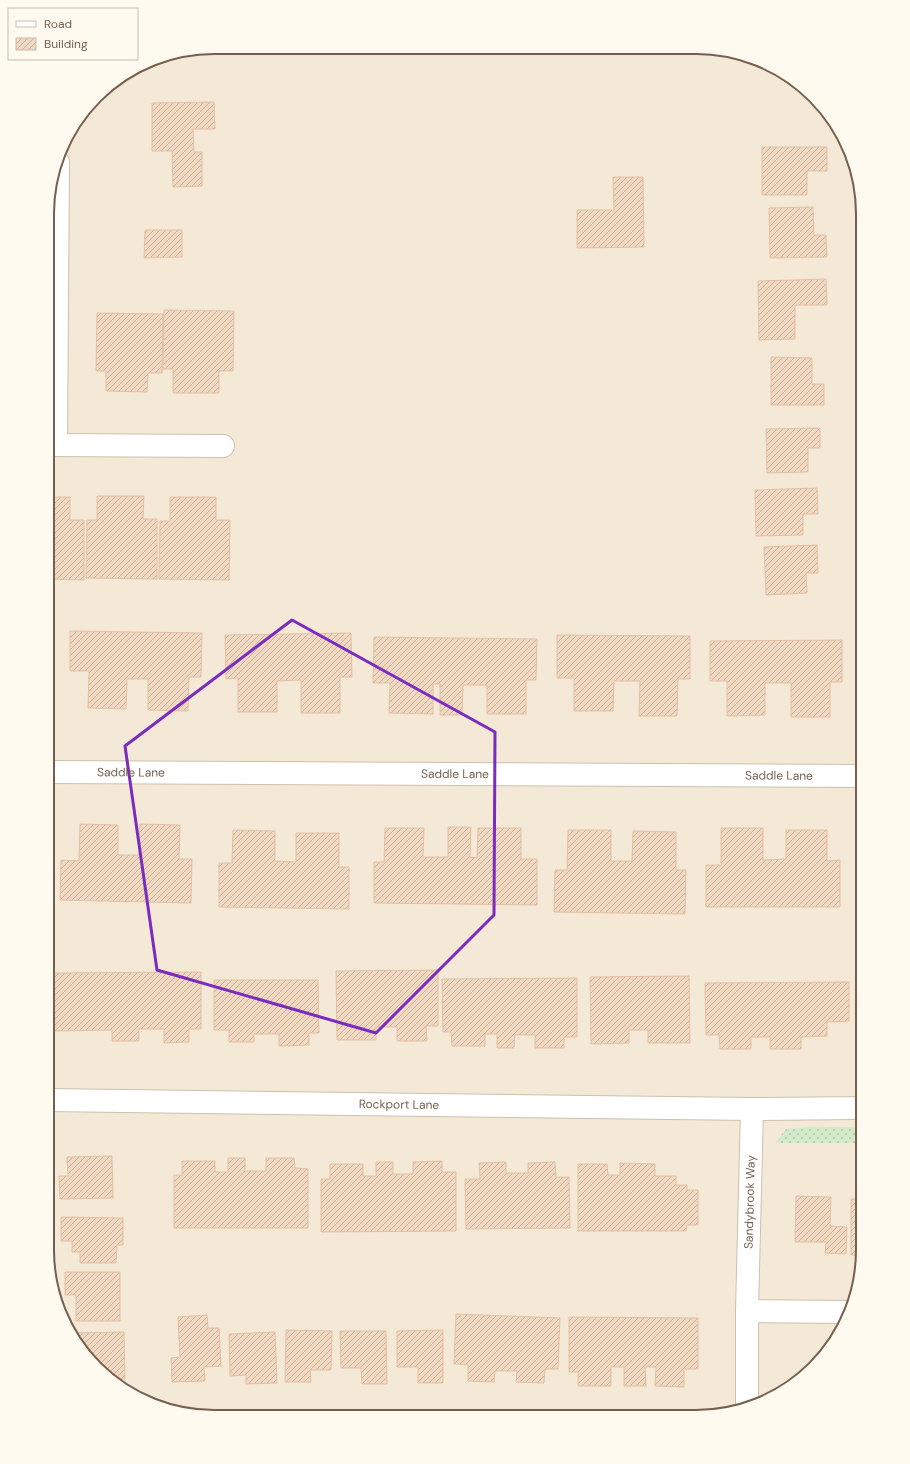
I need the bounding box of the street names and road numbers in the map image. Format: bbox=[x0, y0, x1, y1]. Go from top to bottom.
street label: Saddle Lane bbox=[97, 764, 165, 781]
street label: Saddle Lane bbox=[421, 766, 489, 782]
street label: Saddle Lane bbox=[745, 767, 813, 784]
street label: Rockport Lane bbox=[359, 1096, 439, 1113]
street label: Sandybrook Way bbox=[741, 1155, 759, 1249]

